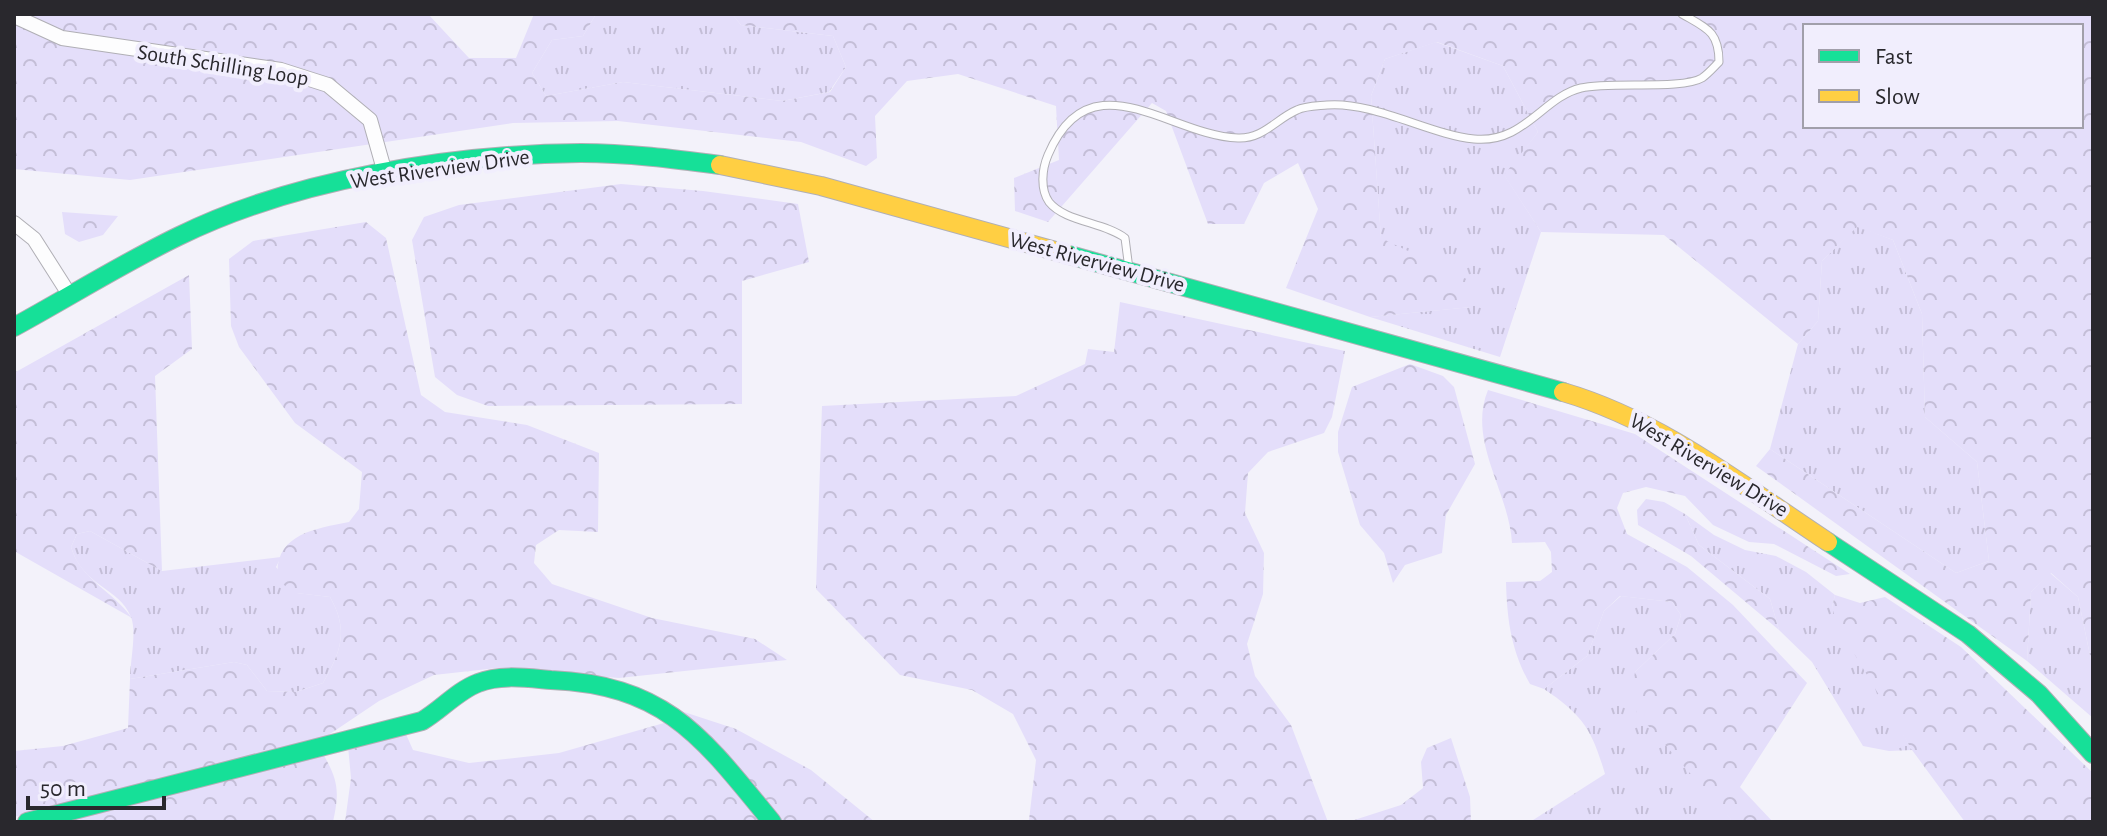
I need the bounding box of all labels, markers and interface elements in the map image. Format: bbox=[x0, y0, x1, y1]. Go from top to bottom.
legend bbox=[1803, 24, 2083, 128]
street label: South Schilling Loop bbox=[136, 41, 310, 89]
text: Fast bbox=[1875, 45, 1913, 69]
text: Slow bbox=[1875, 85, 1920, 109]
street label: West Riverview Drive bbox=[349, 146, 531, 192]
street label: West Riverview Drive bbox=[1007, 228, 1187, 296]
street label: West Riverview Drive bbox=[1626, 409, 1792, 521]
scale bar bbox=[28, 760, 164, 810]
text: 50 m bbox=[40, 777, 86, 801]

